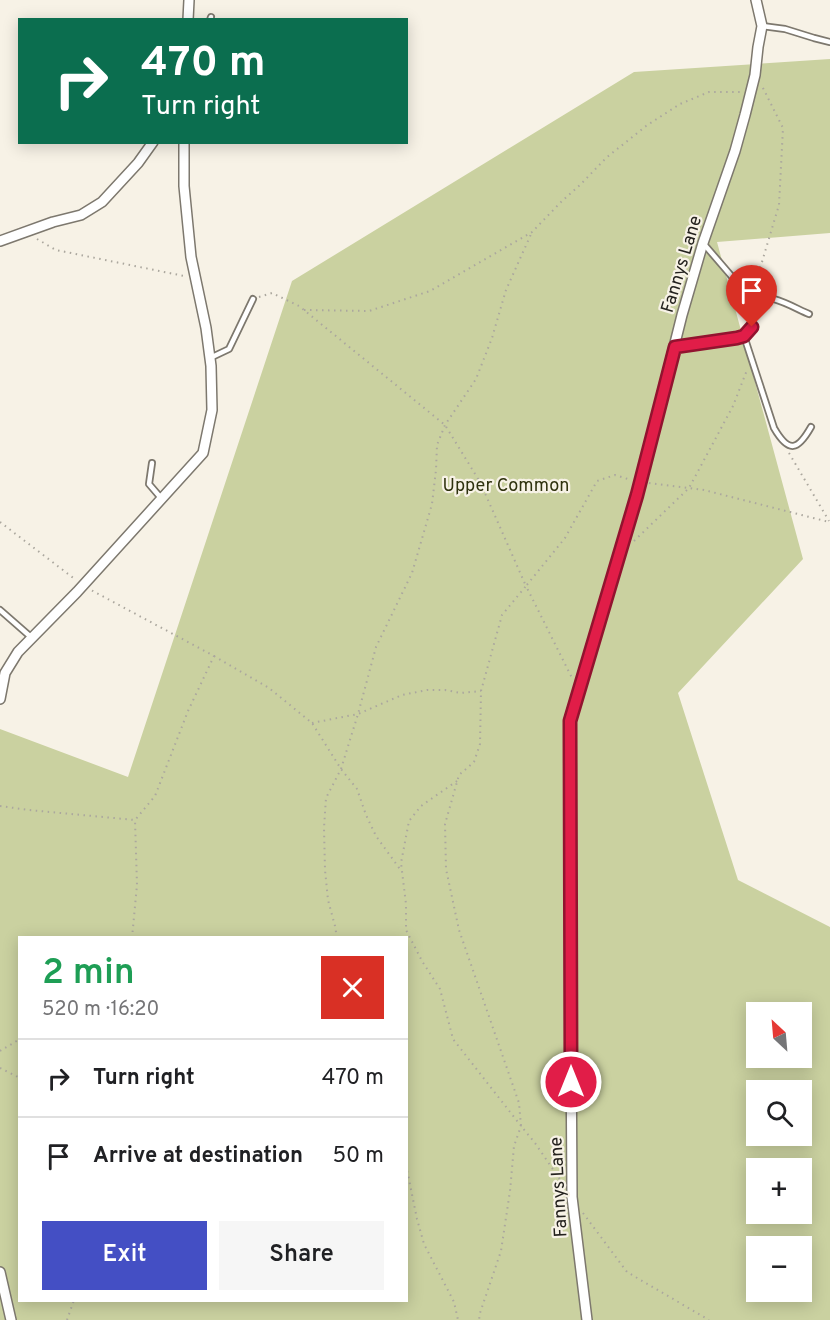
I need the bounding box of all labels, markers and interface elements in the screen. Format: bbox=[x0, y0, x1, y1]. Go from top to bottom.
text: 470 m bbox=[141, 38, 266, 91]
icon: right bbox=[42, 42, 120, 120]
text: Turn right bbox=[141, 90, 260, 124]
street label: Fannys Lane bbox=[657, 213, 708, 316]
pin bbox=[726, 265, 777, 327]
icon: arrive bbox=[735, 274, 768, 307]
park label: Upper Common bbox=[443, 475, 569, 498]
text: 2 min bbox=[42, 951, 135, 997]
button: close bbox=[321, 956, 384, 1019]
text: 520 m · 16:20 bbox=[42, 997, 159, 1023]
north arrow bbox=[746, 1002, 812, 1068]
map controls bbox=[746, 1002, 812, 1302]
position arrow bbox=[539, 1050, 603, 1114]
icon: right bbox=[42, 1062, 75, 1095]
text: Turn right bbox=[93, 1065, 195, 1092]
text: 470 m bbox=[322, 1065, 384, 1092]
button: search bbox=[746, 1080, 812, 1146]
street label: Fannys Lane bbox=[545, 1136, 574, 1238]
icon: arrive bbox=[42, 1140, 75, 1173]
text: Arrive at destination bbox=[93, 1143, 303, 1170]
text: 50 m bbox=[332, 1143, 384, 1170]
button: + bbox=[746, 1158, 812, 1224]
button: Exit bbox=[42, 1221, 207, 1290]
button: Share bbox=[219, 1221, 384, 1290]
button: − bbox=[746, 1236, 812, 1302]

